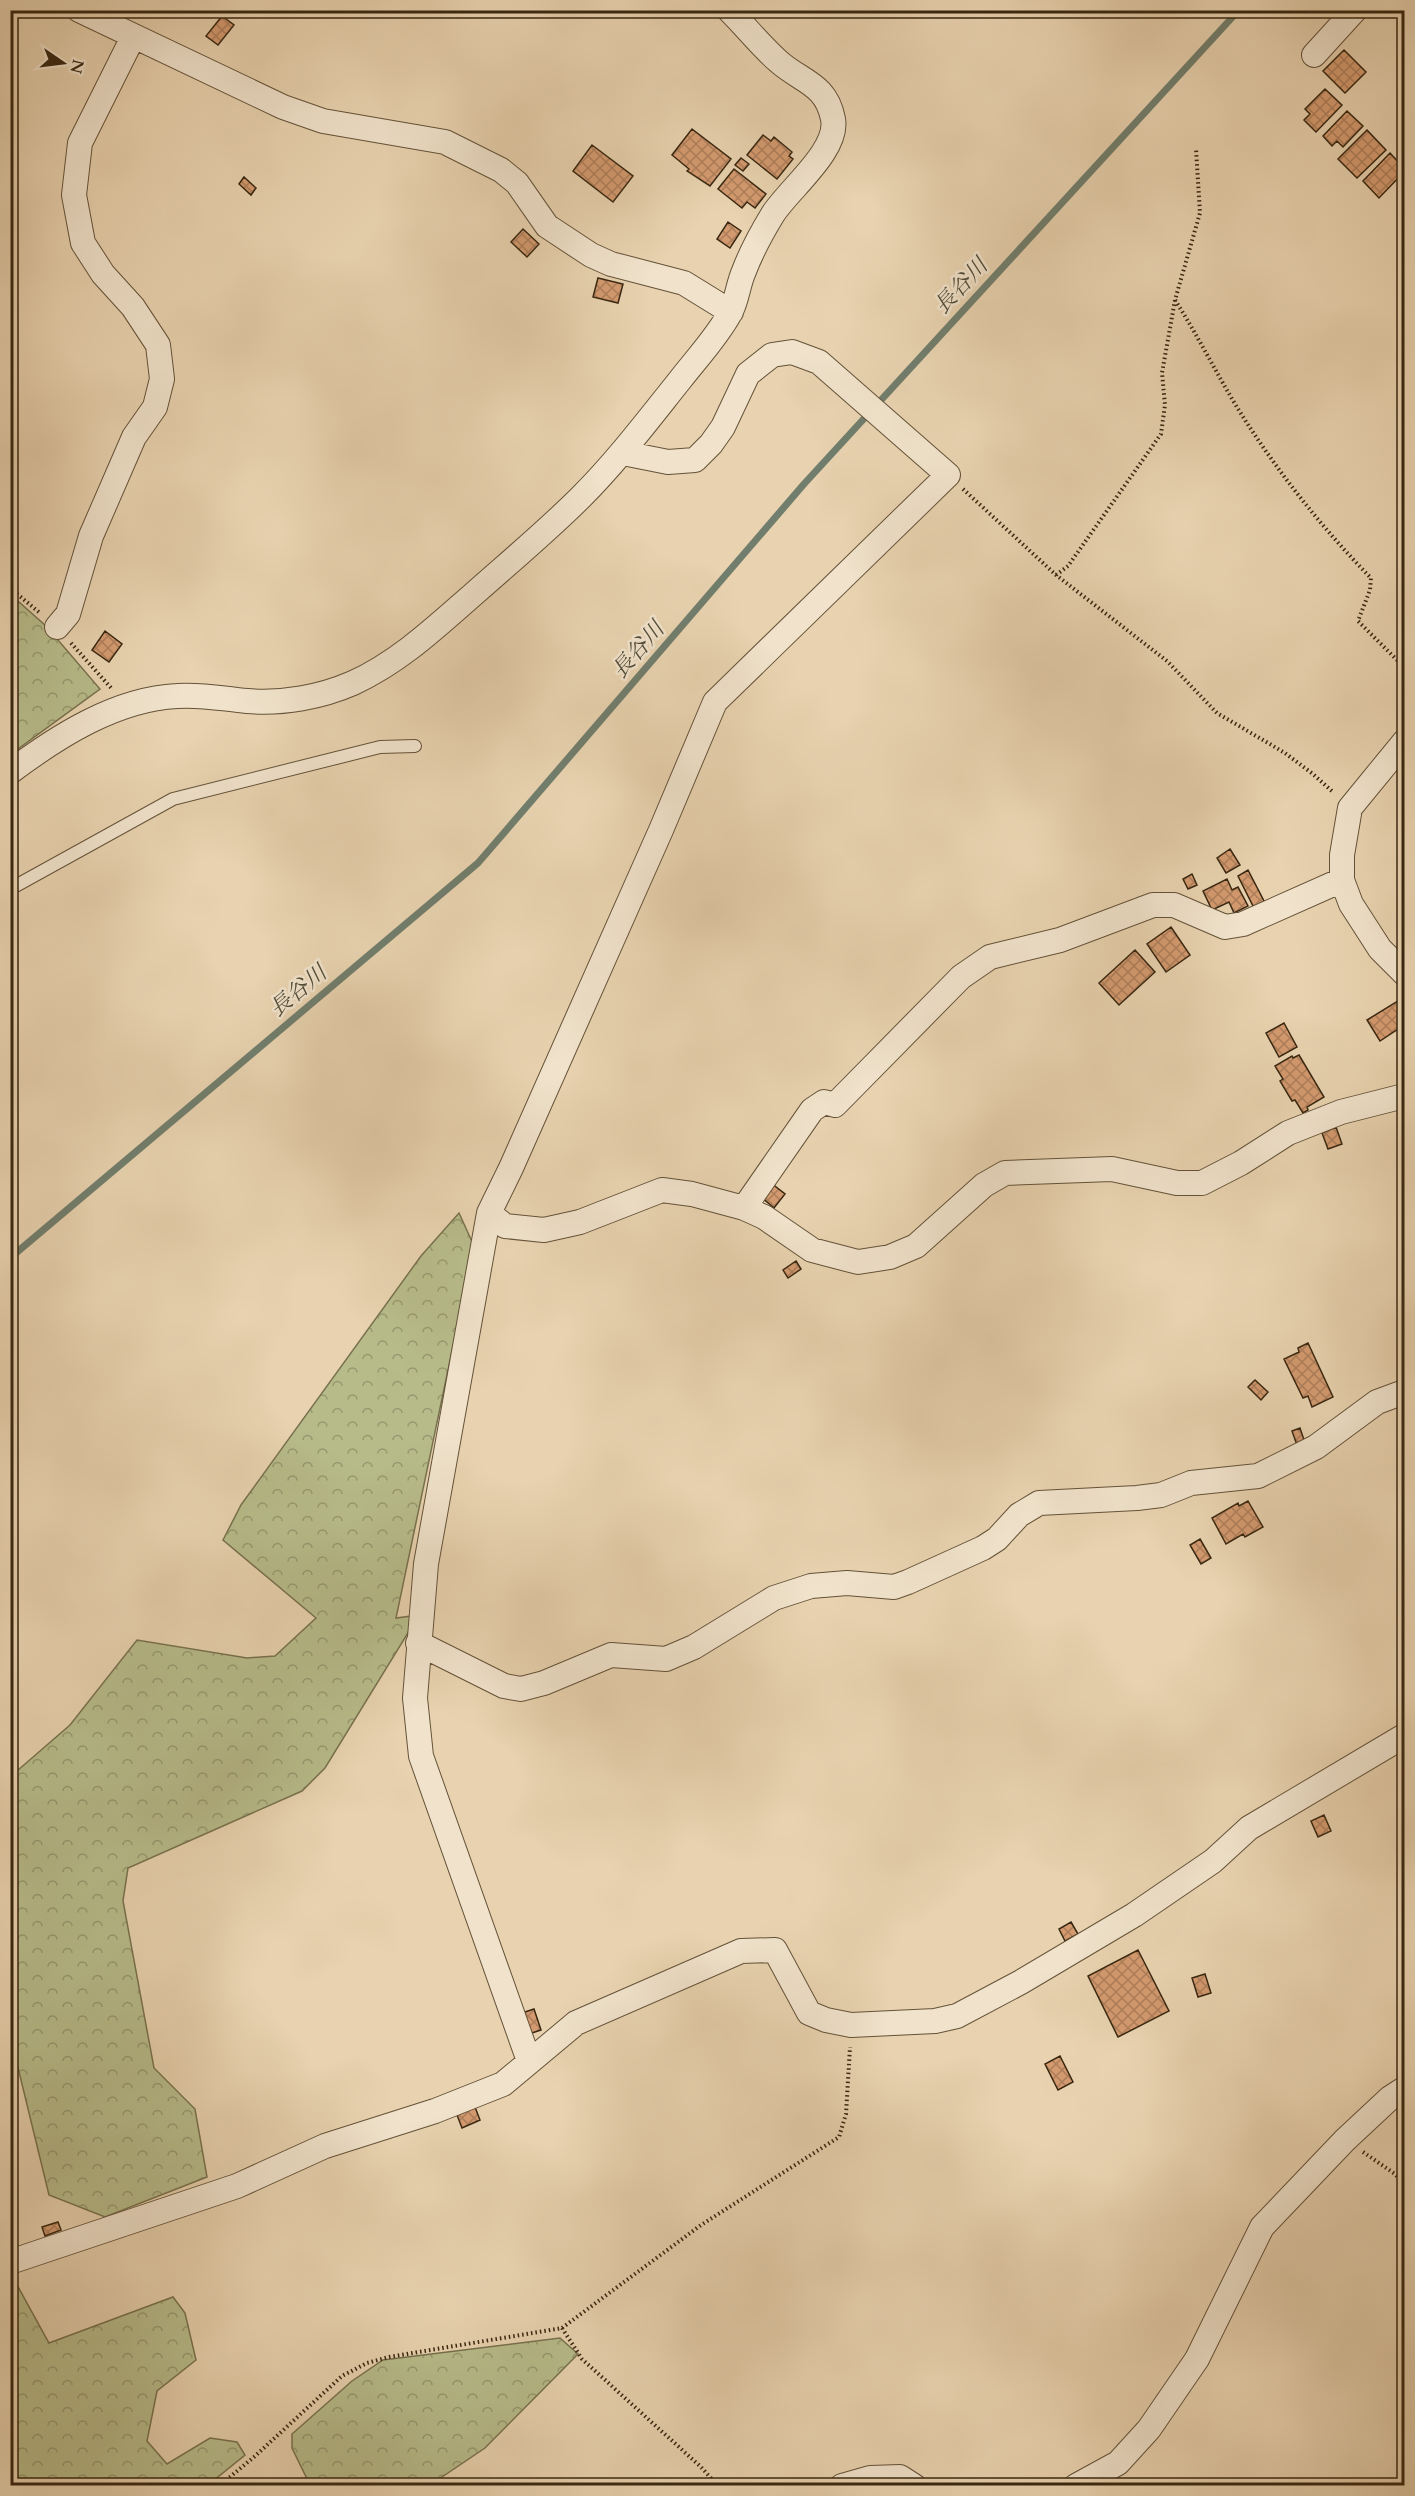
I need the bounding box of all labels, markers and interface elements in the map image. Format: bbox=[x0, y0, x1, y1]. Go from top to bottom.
north arrow bbox=[33, 33, 93, 93]
text: N bbox=[64, 57, 89, 76]
water label: 長谷川 bbox=[928, 250, 996, 320]
water label: 長谷川 bbox=[605, 614, 672, 685]
water label: 長谷川 bbox=[263, 957, 334, 1024]

